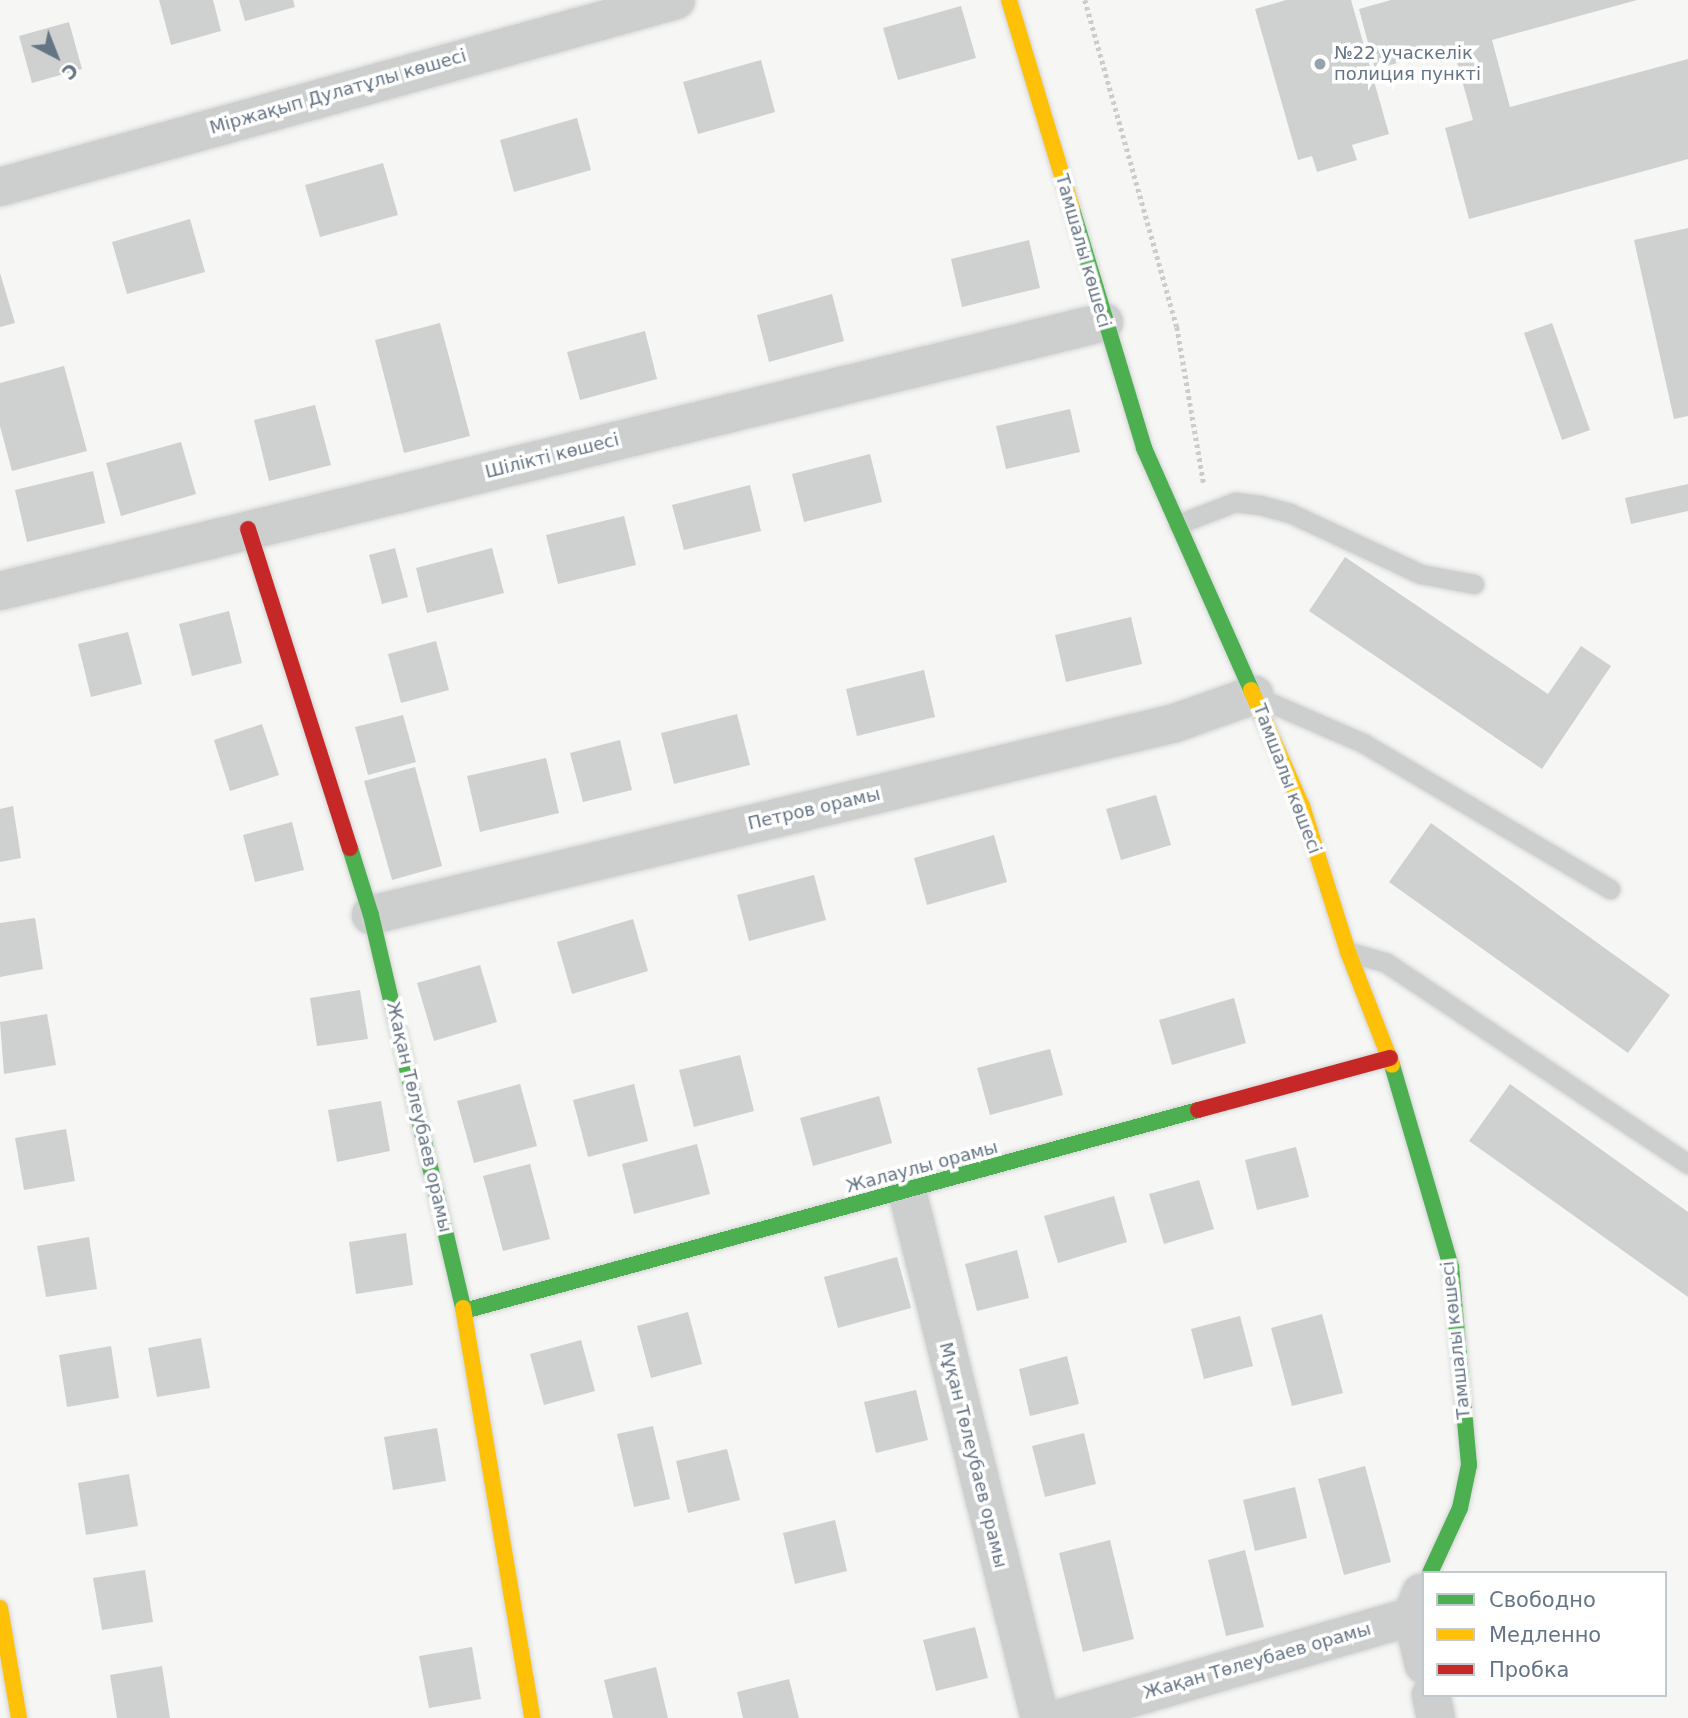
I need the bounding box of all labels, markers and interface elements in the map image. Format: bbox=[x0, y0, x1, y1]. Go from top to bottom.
north arrow bbox=[21, 21, 91, 91]
place label: №22 учаскелік полиция пункті bbox=[1334, 43, 1481, 86]
street label: Міржақып Дулатұлы көшесі bbox=[207, 45, 469, 139]
marker: №22 учаскелік полиция пункті bbox=[1312, 56, 1328, 72]
text: С bbox=[58, 59, 83, 84]
street label: Тамшалы көшесі bbox=[1051, 172, 1115, 330]
street label: Шілікті көшесі bbox=[483, 429, 621, 483]
street label: Тамшалы көшесі bbox=[1248, 701, 1326, 857]
street label: Петров орамы bbox=[746, 783, 882, 835]
street label: Жақан Төлеубаев орамы bbox=[382, 1000, 456, 1234]
street label: Жалаулы орамы bbox=[844, 1136, 1000, 1198]
street label: Тамшалы көшесі bbox=[1437, 1260, 1475, 1420]
street label: Мұқан Төлеубаев орамы bbox=[935, 1340, 1011, 1570]
legend bbox=[1422, 1571, 1667, 1697]
text: Свободно bbox=[1489, 1588, 1596, 1612]
street label: Жақан Төлеубаев орамы bbox=[1141, 1618, 1373, 1704]
text: Медленно bbox=[1489, 1623, 1601, 1647]
text: Пробка bbox=[1489, 1658, 1569, 1682]

